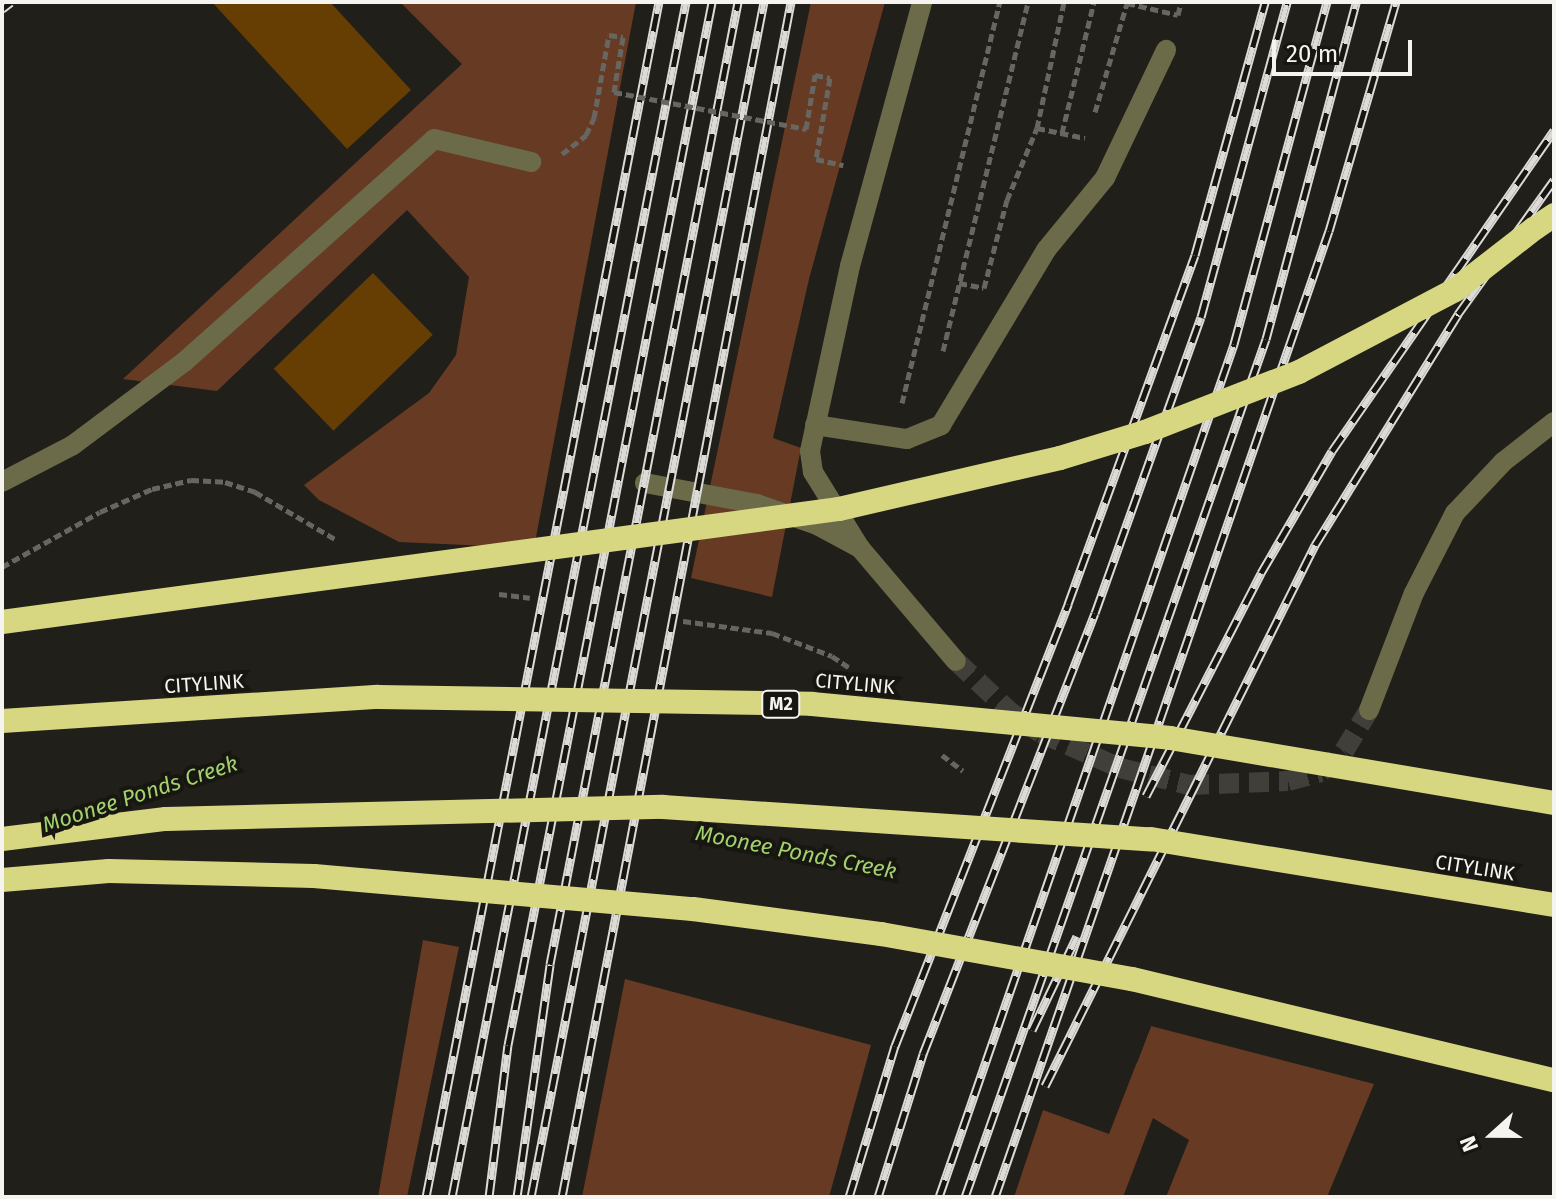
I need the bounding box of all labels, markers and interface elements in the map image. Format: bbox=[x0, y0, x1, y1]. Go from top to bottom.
scale bar bbox=[1276, 24, 1416, 74]
text: 20 m bbox=[1286, 40, 1338, 68]
street label: CITYLINK bbox=[163, 669, 245, 699]
street label: CITYLINK bbox=[814, 669, 896, 699]
road number: M2 bbox=[761, 690, 801, 718]
water label: Moonee Ponds Creek bbox=[39, 750, 241, 838]
water label: Moonee Ponds Creek bbox=[693, 820, 899, 884]
street label: CITYLINK bbox=[1434, 850, 1516, 886]
north arrow bbox=[1452, 1095, 1532, 1175]
text: N bbox=[1454, 1132, 1484, 1155]

